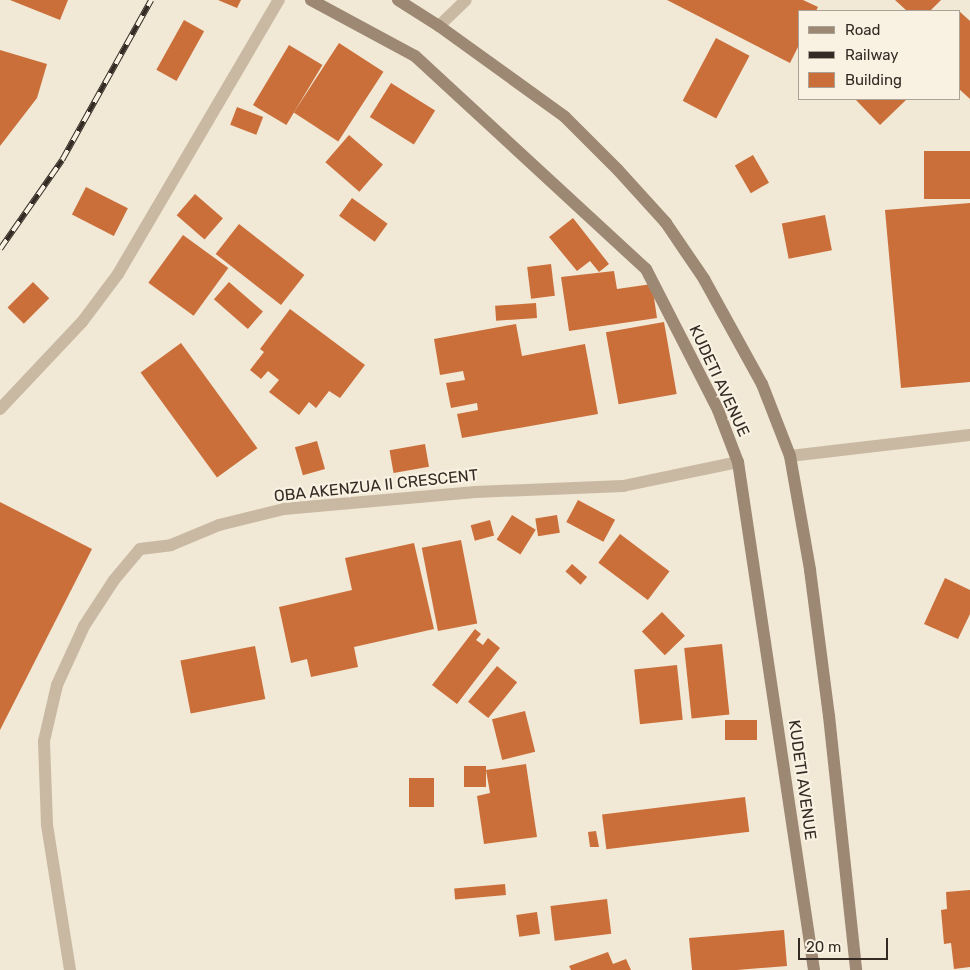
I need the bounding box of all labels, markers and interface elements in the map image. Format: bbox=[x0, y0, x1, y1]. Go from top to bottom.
legend bbox=[798, 10, 960, 100]
text: Road bbox=[845, 21, 881, 39]
text: Railway bbox=[845, 46, 899, 64]
text: Building bbox=[845, 71, 902, 89]
street label: KUDETI AVENUE bbox=[685, 322, 753, 440]
street label: OBA AKENZUA II CRESCENT bbox=[272, 466, 480, 506]
street label: KUDETI AVENUE bbox=[784, 719, 820, 841]
scale bar bbox=[800, 928, 890, 960]
text: 20 m bbox=[806, 938, 841, 956]

